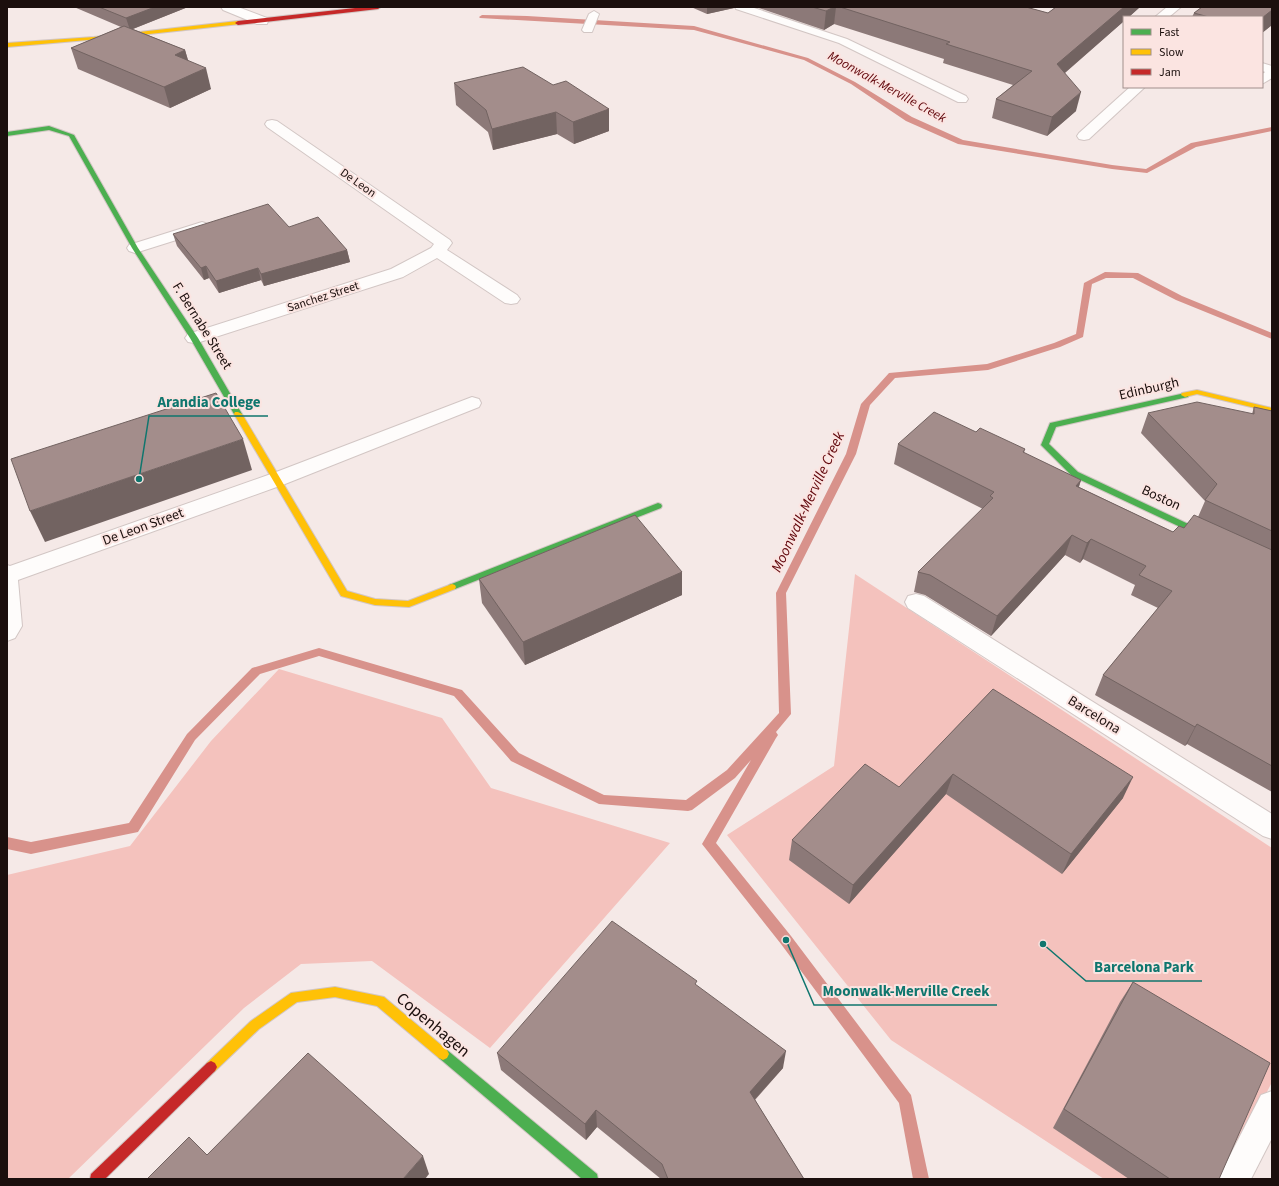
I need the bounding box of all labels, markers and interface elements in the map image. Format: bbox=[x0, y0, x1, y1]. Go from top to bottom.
legend bbox=[1123, 16, 1263, 88]
text: Fast bbox=[1159, 24, 1179, 41]
text: Slow bbox=[1159, 44, 1184, 61]
water label: Moonwalk-Merville Creek bbox=[825, 47, 950, 127]
text: Jam bbox=[1159, 64, 1181, 81]
street label: De Leon bbox=[337, 164, 379, 202]
street label: Sanchez Street bbox=[285, 277, 361, 317]
street label: F. Bernabe Street bbox=[167, 279, 237, 374]
street label: Edinburgh bbox=[1117, 372, 1181, 406]
callout: Arandia College bbox=[149, 389, 268, 416]
text: Arandia College bbox=[156, 392, 261, 413]
water label: Moonwalk-Merville Creek bbox=[766, 427, 850, 576]
street label: Boston bbox=[1138, 480, 1184, 516]
street label: De Leon Street bbox=[100, 503, 187, 551]
street label: Barcelona bbox=[1064, 691, 1124, 739]
callout: Barcelona Park bbox=[1086, 954, 1202, 981]
text: Barcelona Park bbox=[1094, 957, 1195, 978]
callout: Moonwalk-Merville Creek bbox=[814, 978, 997, 1005]
text: Moonwalk-Merville Creek bbox=[822, 981, 990, 1002]
street label: Copenhagen bbox=[391, 987, 475, 1063]

